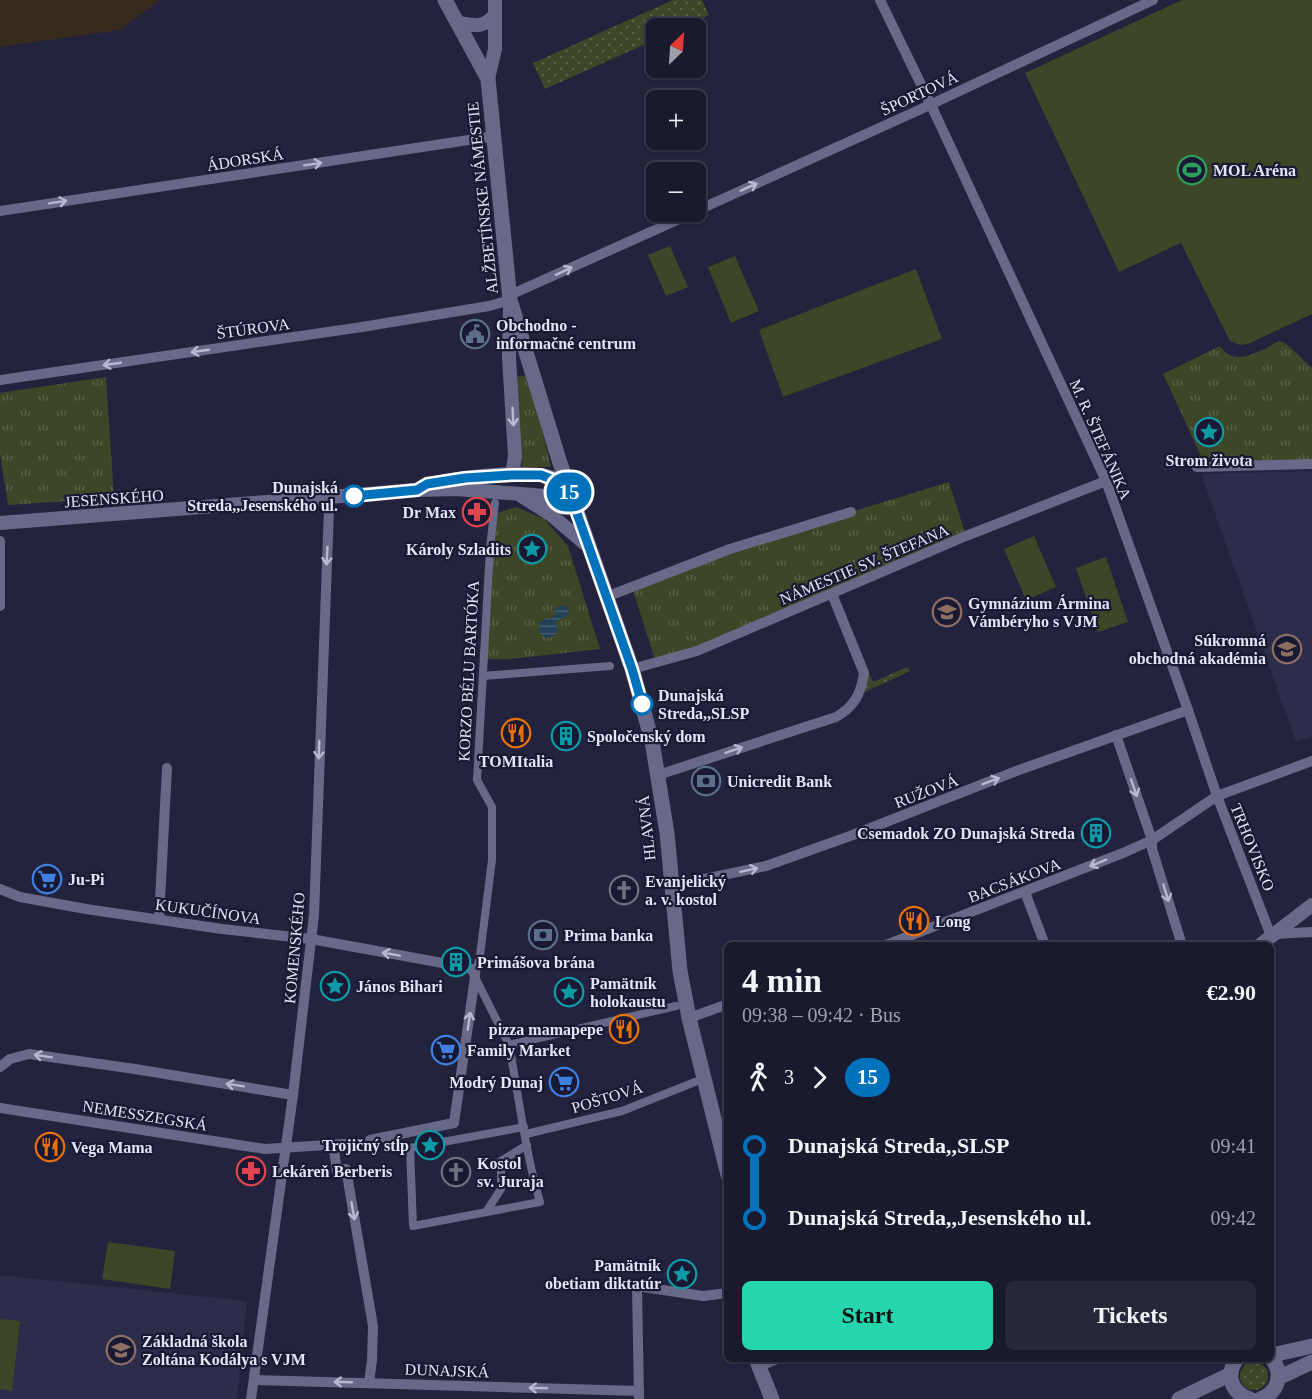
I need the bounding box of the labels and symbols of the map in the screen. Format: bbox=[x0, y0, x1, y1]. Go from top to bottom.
north arrow bbox=[646, 18, 706, 78]
street label: ŠPORTOVÁ bbox=[877, 67, 961, 119]
street label: ALŽBETÍNSKE NÁMESTIE bbox=[463, 101, 501, 295]
street label: ÁDORSKÁ bbox=[205, 144, 285, 174]
sports icon: MOL Aréna bbox=[1176, 154, 1208, 186]
one-way arrow bbox=[303, 158, 322, 169]
place label: MOL Aréna bbox=[1213, 162, 1296, 179]
one-way arrow bbox=[740, 181, 758, 192]
one-way arrow bbox=[47, 197, 67, 208]
one-way arrow bbox=[555, 265, 573, 276]
street label: ŠTÚROVA bbox=[215, 314, 291, 342]
place label: Obchodno - informačné centrum bbox=[496, 317, 637, 352]
public building icon: Obchodno - informačné centrum bbox=[459, 318, 491, 350]
one-way arrow bbox=[191, 345, 211, 356]
one-way arrow bbox=[102, 358, 122, 369]
street label: M. R. ŠTEFÁNIKA bbox=[1066, 376, 1136, 502]
one-way arrow bbox=[508, 406, 519, 426]
place icon: Strom života bbox=[1193, 416, 1225, 448]
place label: Strom života bbox=[1165, 452, 1253, 469]
line badge: 15 bbox=[542, 472, 596, 512]
place label: Dunajská Streda,,Jesenského ul. bbox=[187, 479, 338, 514]
marker: Dunajská Streda,,Jesenského ul. bbox=[343, 485, 365, 507]
street label: JESENSKÉHO bbox=[64, 486, 164, 510]
pharmacy icon: Dr Max bbox=[461, 496, 493, 528]
place label: Dr Max bbox=[403, 504, 456, 521]
street label: NÁMESTIE SV. ŠTEFANA bbox=[777, 520, 952, 608]
place icon: Károly Szladits bbox=[516, 533, 548, 565]
place label: Károly Szladits bbox=[406, 541, 511, 559]
one-way arrow bbox=[321, 545, 332, 565]
street label: KORZO BÉLU BARTÓKA bbox=[454, 580, 482, 762]
place label: Gymnázium Ármina Vámbéryho s VJM bbox=[968, 594, 1110, 631]
school or university icon: Gymnázium Ármina Vámbéryho s VJM bbox=[931, 596, 963, 628]
place label: Súkromná obchodná akadémia bbox=[1129, 632, 1266, 667]
school or university icon: Súkromná obchodná akadémia bbox=[1271, 633, 1303, 665]
place label: Dunajská Streda,,SLSP bbox=[658, 687, 750, 722]
marker: Dunajská Streda,,SLSP bbox=[631, 693, 653, 715]
restaurant icon: TOMItalia bbox=[500, 717, 532, 749]
building icon: Spoločenský dom bbox=[550, 720, 582, 752]
place label: Spoločenský dom bbox=[587, 728, 706, 746]
one-way arrow bbox=[314, 740, 325, 760]
one-way arrow bbox=[724, 744, 743, 755]
place label: TOMItalia bbox=[479, 753, 553, 770]
bank icon: Unicredit Bank bbox=[690, 765, 722, 797]
street label: RUŽOVÁ bbox=[892, 770, 961, 811]
place label: Unicredit Bank bbox=[727, 773, 832, 790]
one-way arrow bbox=[981, 775, 1000, 786]
one-way arrow bbox=[1129, 778, 1140, 797]
street label: HLAVNÁ bbox=[634, 794, 658, 862]
street label: TRHOVISKO bbox=[1227, 801, 1278, 893]
building icon: Csemadok ZO Dunajská Streda bbox=[1080, 817, 1112, 849]
place label: Csemadok ZO Dunajská Streda bbox=[857, 825, 1075, 843]
street label: BACSÁKOVA bbox=[965, 854, 1063, 906]
one-way arrow bbox=[1089, 858, 1108, 869]
supermarket icon: Ju-Pi bbox=[31, 863, 63, 895]
one-way arrow bbox=[739, 864, 758, 875]
place label: Ju-Pi bbox=[68, 871, 105, 888]
place label: Evanjelický a. v. kostol bbox=[645, 873, 726, 908]
church icon: Evanjelický a. v. kostol bbox=[608, 874, 640, 906]
one-way arrow bbox=[1161, 883, 1172, 902]
street label: KOMENSKÉHO bbox=[280, 891, 308, 1005]
street label: KUKUČÍNOVA bbox=[154, 895, 262, 927]
restaurant icon: Long bbox=[898, 905, 930, 937]
place label: Long bbox=[935, 913, 971, 931]
bank icon: Prima banka bbox=[527, 919, 559, 951]
place label: Prima banka bbox=[564, 927, 653, 944]
building icon: Primášova brána bbox=[440, 946, 472, 978]
one-way arrow bbox=[381, 948, 401, 959]
place label: Primášova brána bbox=[477, 954, 595, 971]
place icon: János Bihari bbox=[319, 970, 351, 1002]
place label: Pamätník holokaustu bbox=[590, 975, 666, 1010]
place icon: Pamätník holokaustu bbox=[553, 976, 585, 1008]
place label: János Bihari bbox=[356, 978, 443, 995]
one-way arrow bbox=[463, 1011, 474, 1031]
restaurant icon: pizza mamapepe bbox=[608, 1013, 640, 1045]
place label: pizza mamapepe bbox=[489, 1021, 603, 1039]
supermarket icon: Family Market bbox=[430, 1034, 462, 1066]
place label: Family Market bbox=[467, 1042, 571, 1060]
one-way arrow bbox=[33, 1051, 53, 1062]
supermarket icon: Modrý Dunaj bbox=[548, 1066, 580, 1098]
place label: Modrý Dunaj bbox=[449, 1074, 543, 1092]
street label: POŠTOVÁ bbox=[569, 1078, 645, 1116]
one-way arrow bbox=[226, 1080, 246, 1091]
street label: NEMESSZEGSKÁ bbox=[81, 1096, 209, 1134]
place icon: Trojičný stĺp bbox=[414, 1129, 446, 1161]
restaurant icon: Vega Mama bbox=[34, 1131, 66, 1163]
place label: Trojičný stĺp bbox=[322, 1136, 409, 1155]
place label: Vega Mama bbox=[71, 1139, 153, 1157]
pharmacy icon: Lekáreň Berberis bbox=[235, 1155, 267, 1187]
place label: Kostol sv. Juraja bbox=[477, 1155, 544, 1191]
church icon: Kostol sv. Juraja bbox=[440, 1156, 472, 1188]
place label: Lekáreň Berberis bbox=[272, 1163, 392, 1180]
one-way arrow bbox=[348, 1201, 359, 1220]
place label: Pamätník obetiam diktatúr bbox=[545, 1257, 661, 1292]
place icon: Pamätník obetiam diktatúr bbox=[666, 1258, 698, 1290]
place label: Základná škola Zoltána Kodálya s VJM bbox=[142, 1333, 306, 1369]
school or university icon: Základná škola Zoltána Kodálya s VJM bbox=[105, 1334, 137, 1366]
street label: DUNAJSKÁ bbox=[404, 1360, 490, 1380]
one-way arrow bbox=[334, 1377, 354, 1388]
one-way arrow bbox=[529, 1382, 549, 1393]

